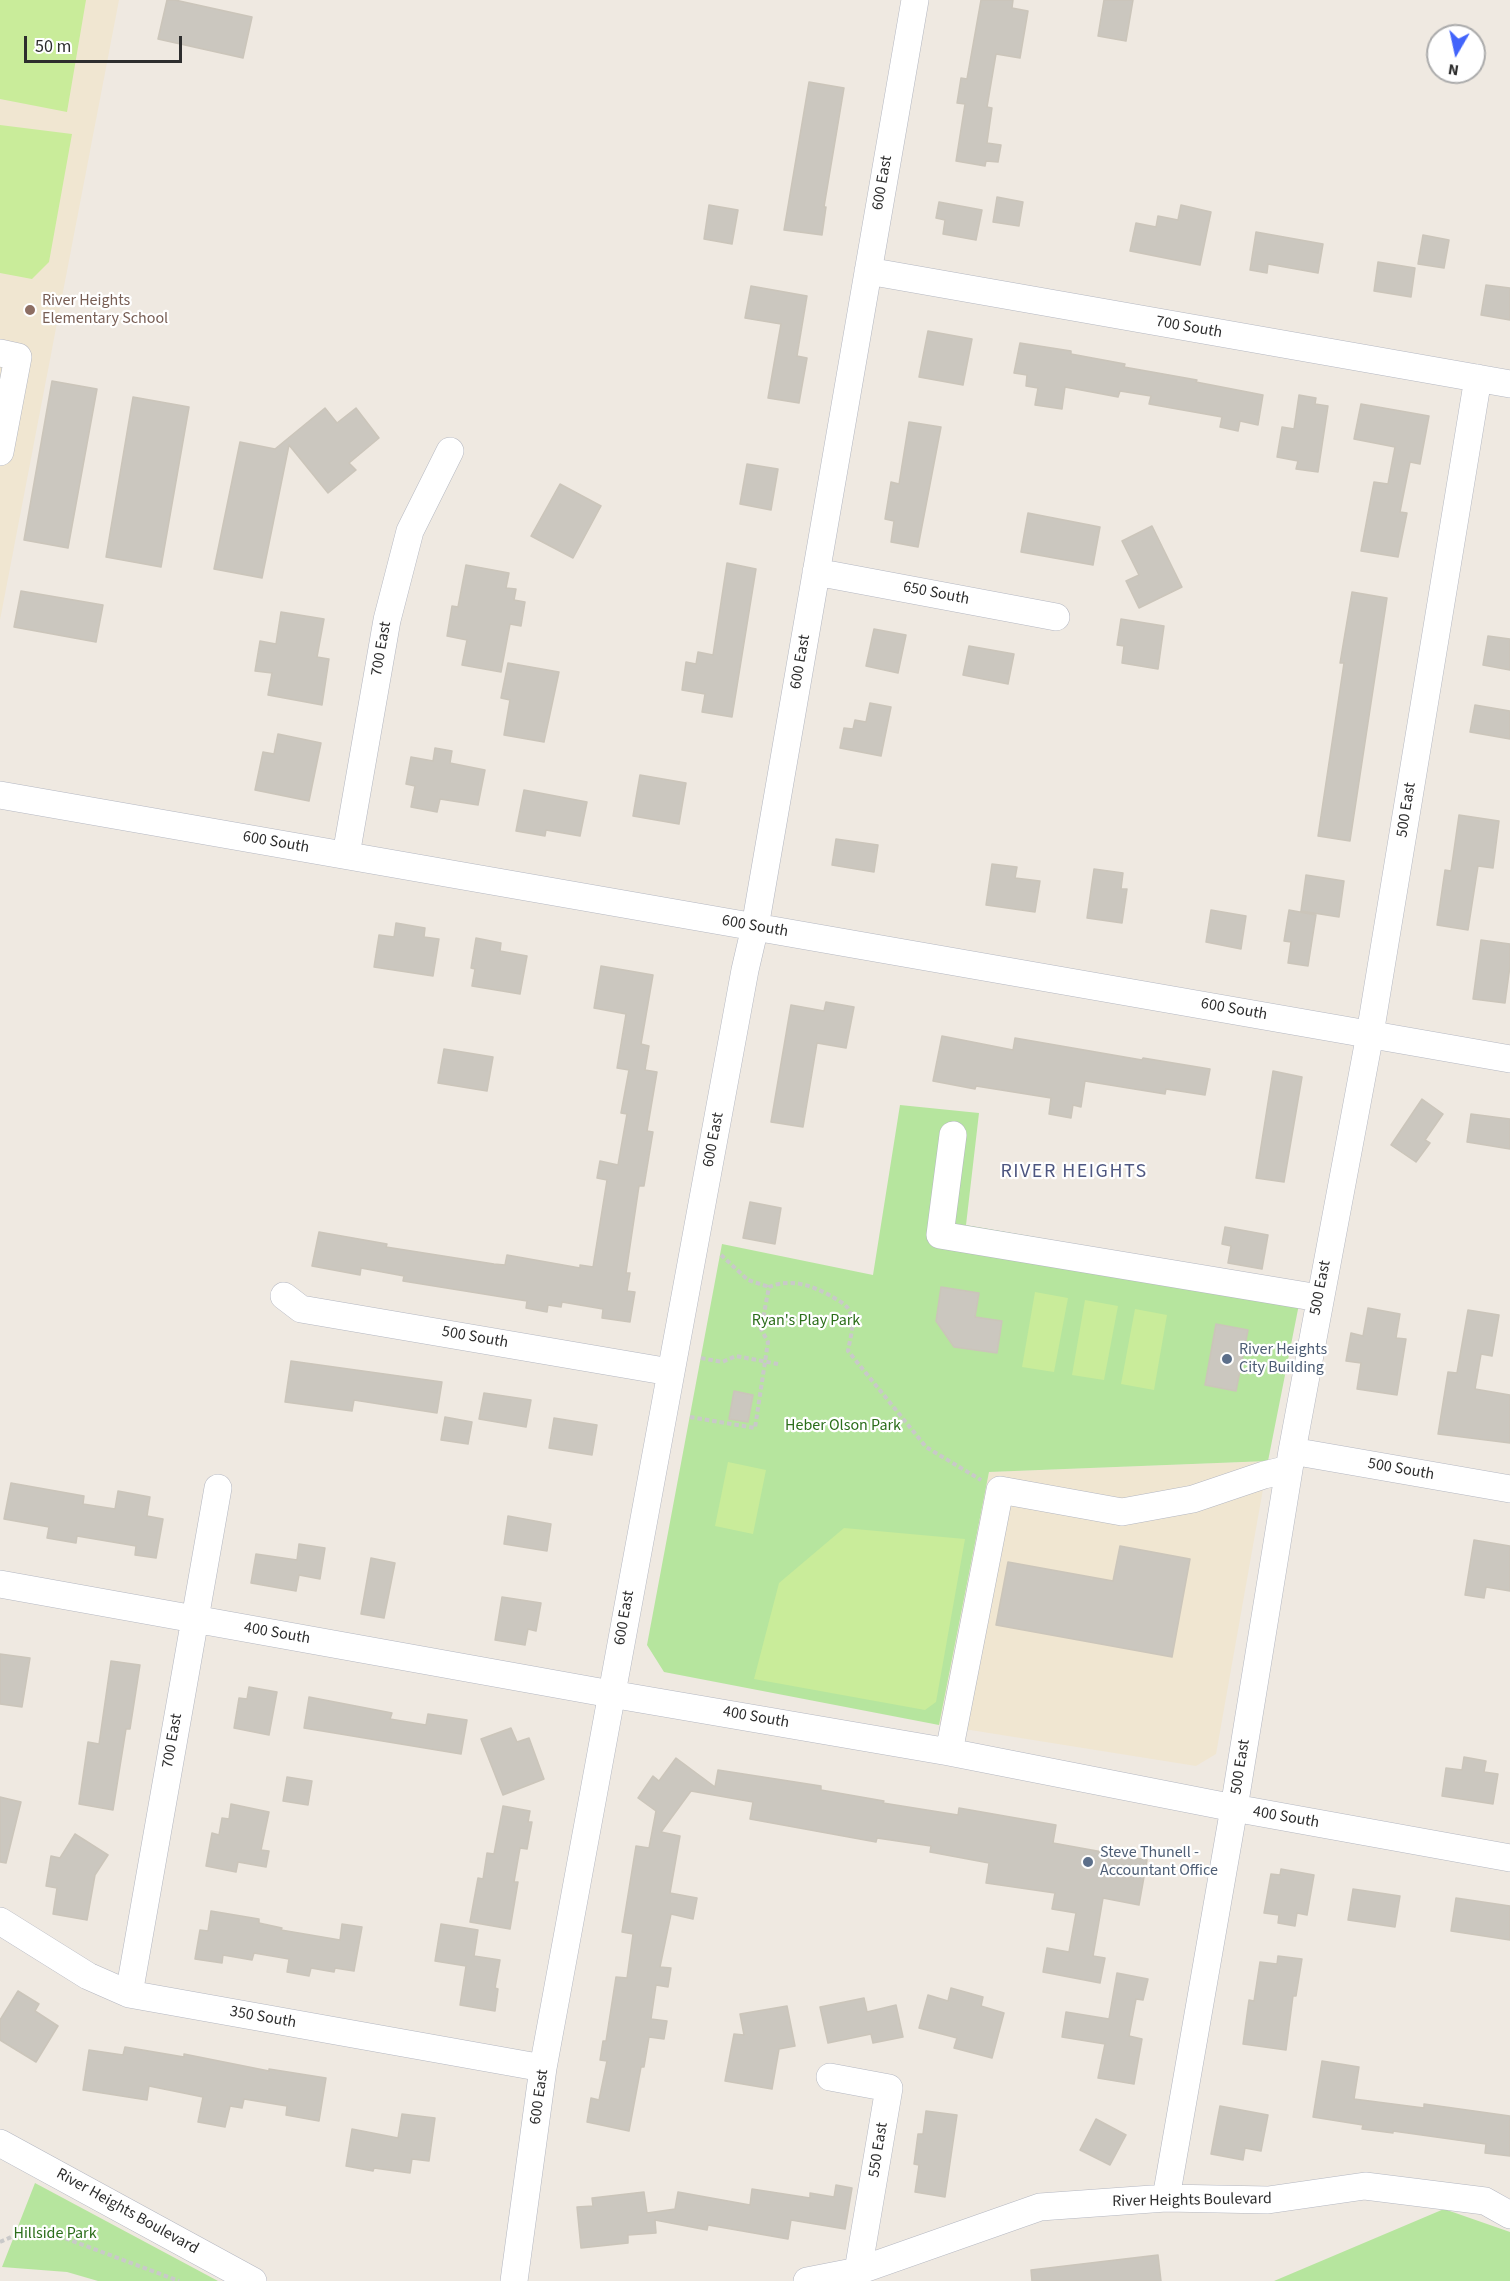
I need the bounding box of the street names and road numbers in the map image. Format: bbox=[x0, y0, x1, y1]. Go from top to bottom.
street label: 600 East bbox=[869, 154, 897, 212]
street label: 700 South bbox=[1154, 313, 1224, 343]
street label: 650 South bbox=[901, 578, 971, 610]
street label: 700 East bbox=[368, 620, 396, 678]
street label: 600 East bbox=[787, 633, 815, 691]
street label: 500 East bbox=[1393, 781, 1421, 839]
street label: 600 South bbox=[241, 828, 311, 858]
street label: 600 South bbox=[720, 912, 790, 942]
street label: 600 South bbox=[1199, 995, 1269, 1025]
street label: 600 East bbox=[699, 1111, 729, 1169]
street label: 500 East bbox=[1306, 1259, 1336, 1317]
street label: 500 South bbox=[440, 1323, 510, 1353]
street label: 500 South bbox=[1366, 1455, 1436, 1485]
street label: 600 East bbox=[611, 1589, 639, 1647]
street label: 400 South bbox=[242, 1619, 312, 1649]
street label: 400 South bbox=[721, 1703, 791, 1733]
street label: 700 East bbox=[159, 1712, 187, 1770]
street label: 500 East bbox=[1227, 1738, 1255, 1796]
street label: 400 South bbox=[1251, 1803, 1321, 1833]
street label: 350 South bbox=[228, 2003, 298, 2033]
street label: 600 East bbox=[527, 2068, 553, 2126]
street label: 550 East bbox=[865, 2121, 893, 2179]
street label: River Heights Boulevard bbox=[52, 2165, 202, 2259]
street label: River Heights Boulevard bbox=[1112, 2190, 1272, 2212]

